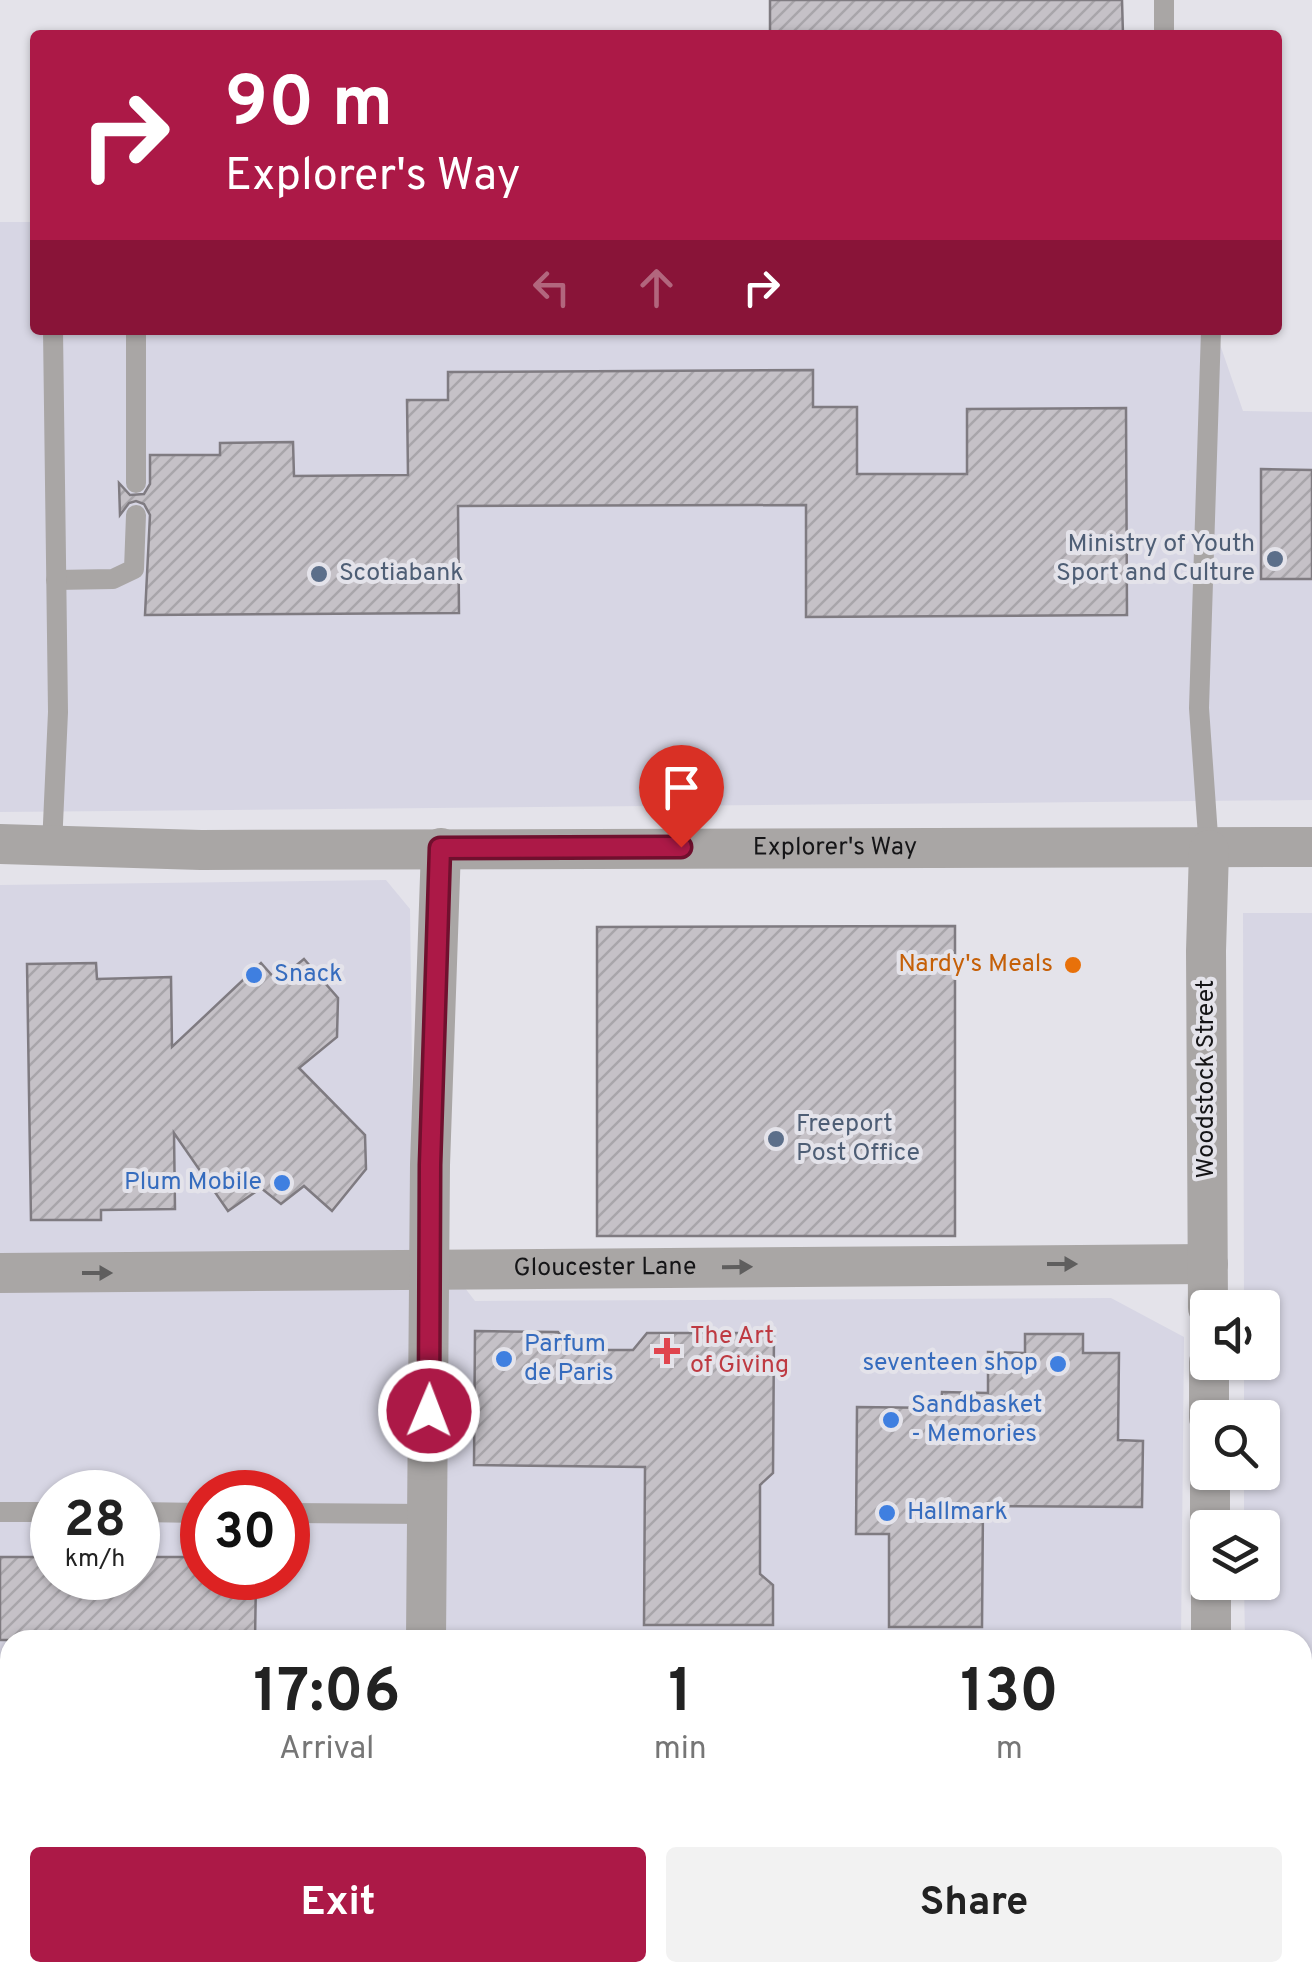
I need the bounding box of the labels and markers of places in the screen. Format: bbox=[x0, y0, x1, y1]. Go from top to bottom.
place label: Ministry of Youth Sport and Culture bbox=[1056, 529, 1255, 590]
marker: Ministry of Youth Sport and Culture bbox=[1264, 548, 1286, 570]
place label: Scotiabank bbox=[339, 558, 464, 590]
marker: Scotiabank bbox=[308, 563, 330, 585]
pin bbox=[639, 745, 724, 848]
place label: Nardy's Meals bbox=[898, 949, 1053, 981]
marker: Nardy's Meals bbox=[1062, 954, 1084, 976]
place label: Snack bbox=[274, 959, 342, 991]
marker: Snack bbox=[243, 964, 265, 986]
place label: Freeport Post Office bbox=[796, 1109, 920, 1170]
marker: Freeport Post Office bbox=[765, 1128, 787, 1150]
place label: Plum Mobile bbox=[124, 1167, 262, 1199]
marker: Plum Mobile bbox=[271, 1172, 293, 1194]
place label: The Art of Giving bbox=[690, 1321, 789, 1382]
place label: Parfum de Paris bbox=[524, 1329, 614, 1390]
marker: The Art of Giving bbox=[654, 1338, 680, 1364]
marker: Parfum de Paris bbox=[493, 1348, 515, 1370]
place label: seventeen shop bbox=[863, 1348, 1038, 1380]
marker: seventeen shop bbox=[1047, 1353, 1069, 1375]
place label: Sandbasket - Memories bbox=[911, 1390, 1042, 1451]
marker: Sandbasket - Memories bbox=[880, 1409, 902, 1431]
place label: Hallmark bbox=[907, 1497, 1008, 1529]
marker: Hallmark bbox=[876, 1502, 898, 1524]

